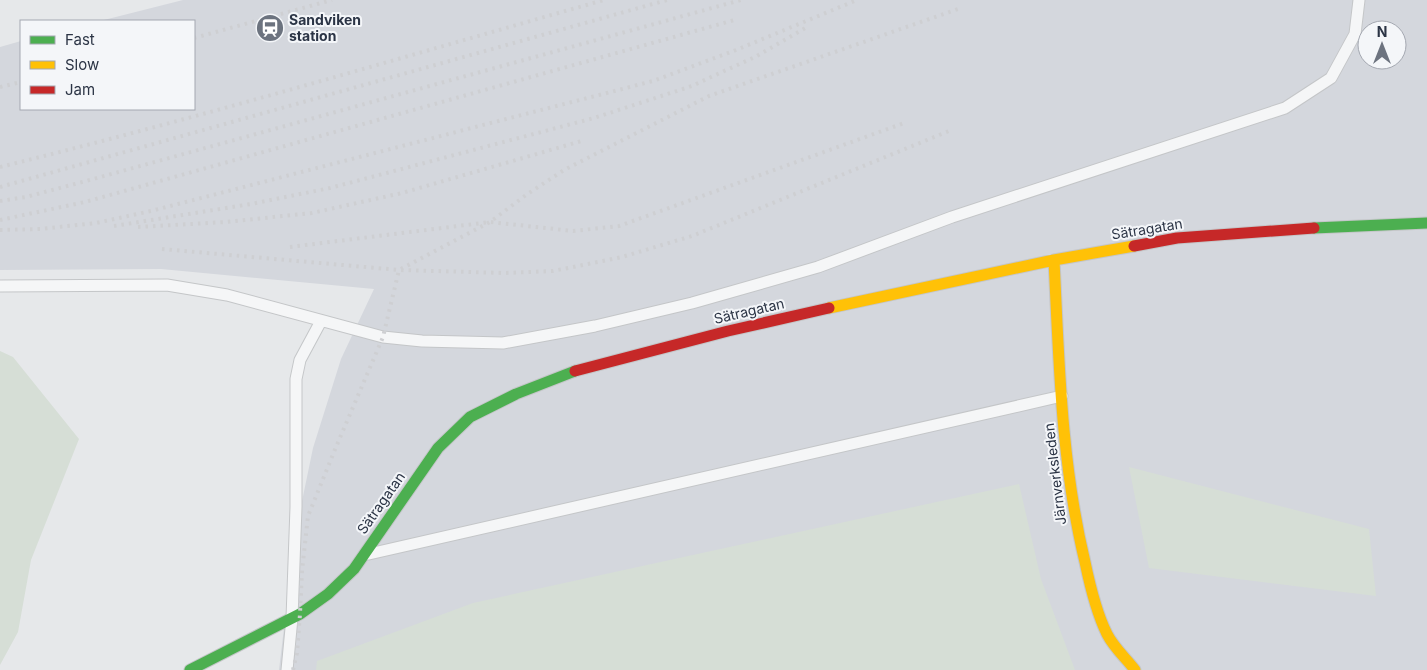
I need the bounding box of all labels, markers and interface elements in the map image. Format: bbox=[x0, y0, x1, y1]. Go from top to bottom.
place label: Sandviken station bbox=[289, 11, 361, 44]
station icon: Sandviken station bbox=[255, 13, 285, 43]
legend bbox=[20, 20, 195, 110]
north arrow bbox=[1357, 20, 1407, 70]
text: N bbox=[1377, 23, 1387, 40]
text: Fast bbox=[65, 30, 95, 49]
text: Slow bbox=[65, 55, 99, 74]
text: Jam bbox=[65, 80, 95, 99]
street label: Sätragatan bbox=[1110, 214, 1184, 243]
street label: Sätragatan bbox=[712, 294, 786, 327]
street label: Järnverksleden bbox=[1040, 422, 1069, 526]
street label: Sätragatan bbox=[353, 468, 408, 537]

